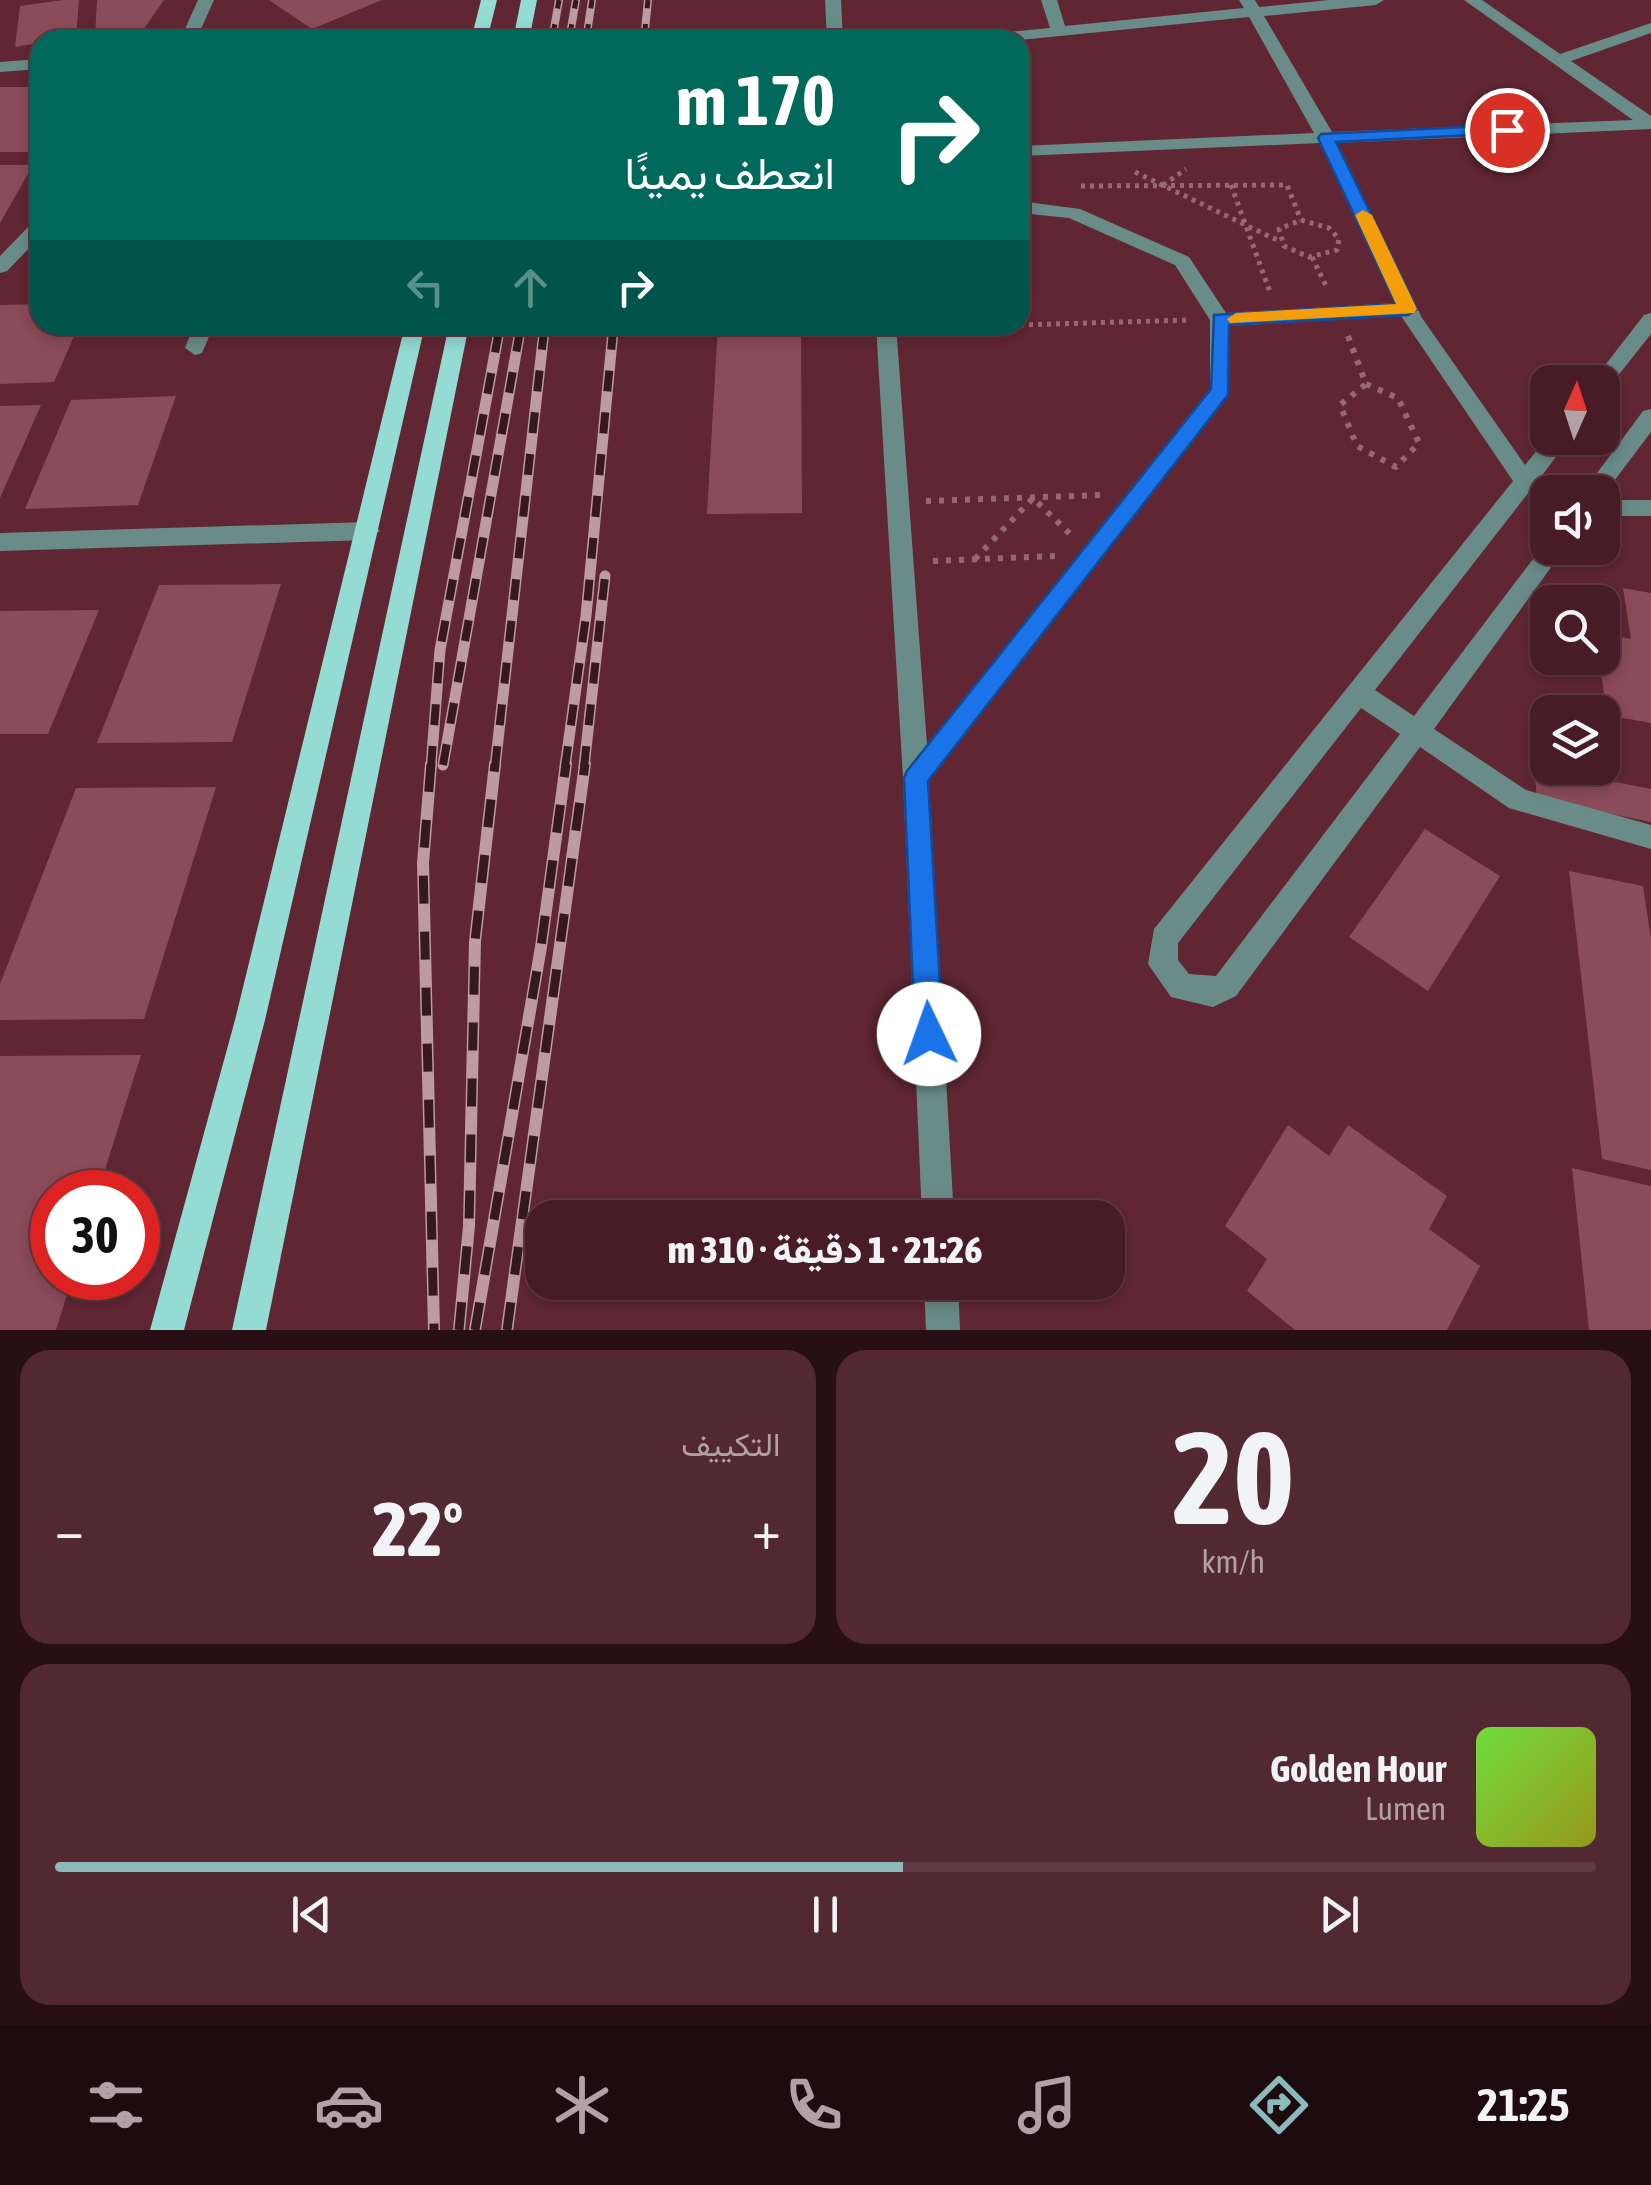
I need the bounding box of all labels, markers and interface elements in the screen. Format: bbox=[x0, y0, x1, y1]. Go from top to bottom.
text: 170 m bbox=[676, 60, 835, 140]
icon: right bbox=[870, 70, 1000, 200]
pin bbox=[1465, 88, 1550, 173]
icon: arrive bbox=[1480, 103, 1535, 158]
text: انعطف يمينًا bbox=[625, 147, 835, 199]
icon: left bbox=[398, 260, 453, 315]
icon: ahead bbox=[503, 260, 558, 315]
icon: right bbox=[608, 260, 663, 315]
north arrow bbox=[1530, 365, 1620, 455]
map controls bbox=[1530, 365, 1620, 785]
button: sound bbox=[1530, 475, 1620, 565]
button: search bbox=[1530, 585, 1620, 675]
button: layers bbox=[1530, 695, 1620, 785]
position arrow bbox=[877, 982, 981, 1086]
speed limit sign: 30 bbox=[30, 1170, 160, 1300]
text: 21:26 · 1 دقيقة · 310 m bbox=[668, 1228, 982, 1271]
text: 20 bbox=[1172, 1403, 1294, 1552]
text: التكييف bbox=[681, 1426, 781, 1463]
text: 22° bbox=[372, 1486, 463, 1572]
text: − bbox=[55, 1498, 84, 1561]
text: + bbox=[752, 1498, 780, 1561]
text: km/h bbox=[1202, 1543, 1265, 1580]
text: Golden Hour bbox=[1270, 1747, 1446, 1790]
text: Lumen bbox=[1365, 1790, 1446, 1827]
icon: previous bbox=[284, 1887, 339, 1942]
icon: pause bbox=[798, 1887, 853, 1942]
icon: next bbox=[1312, 1887, 1367, 1942]
icon: filters bbox=[81, 2070, 151, 2140]
icon: car bbox=[314, 2070, 384, 2140]
icon: climate bbox=[547, 2070, 617, 2140]
icon: phone bbox=[779, 2070, 849, 2140]
icon: music bbox=[1012, 2070, 1082, 2140]
icon: directions bbox=[1244, 2070, 1314, 2140]
text: 21:25 bbox=[1477, 2079, 1570, 2131]

